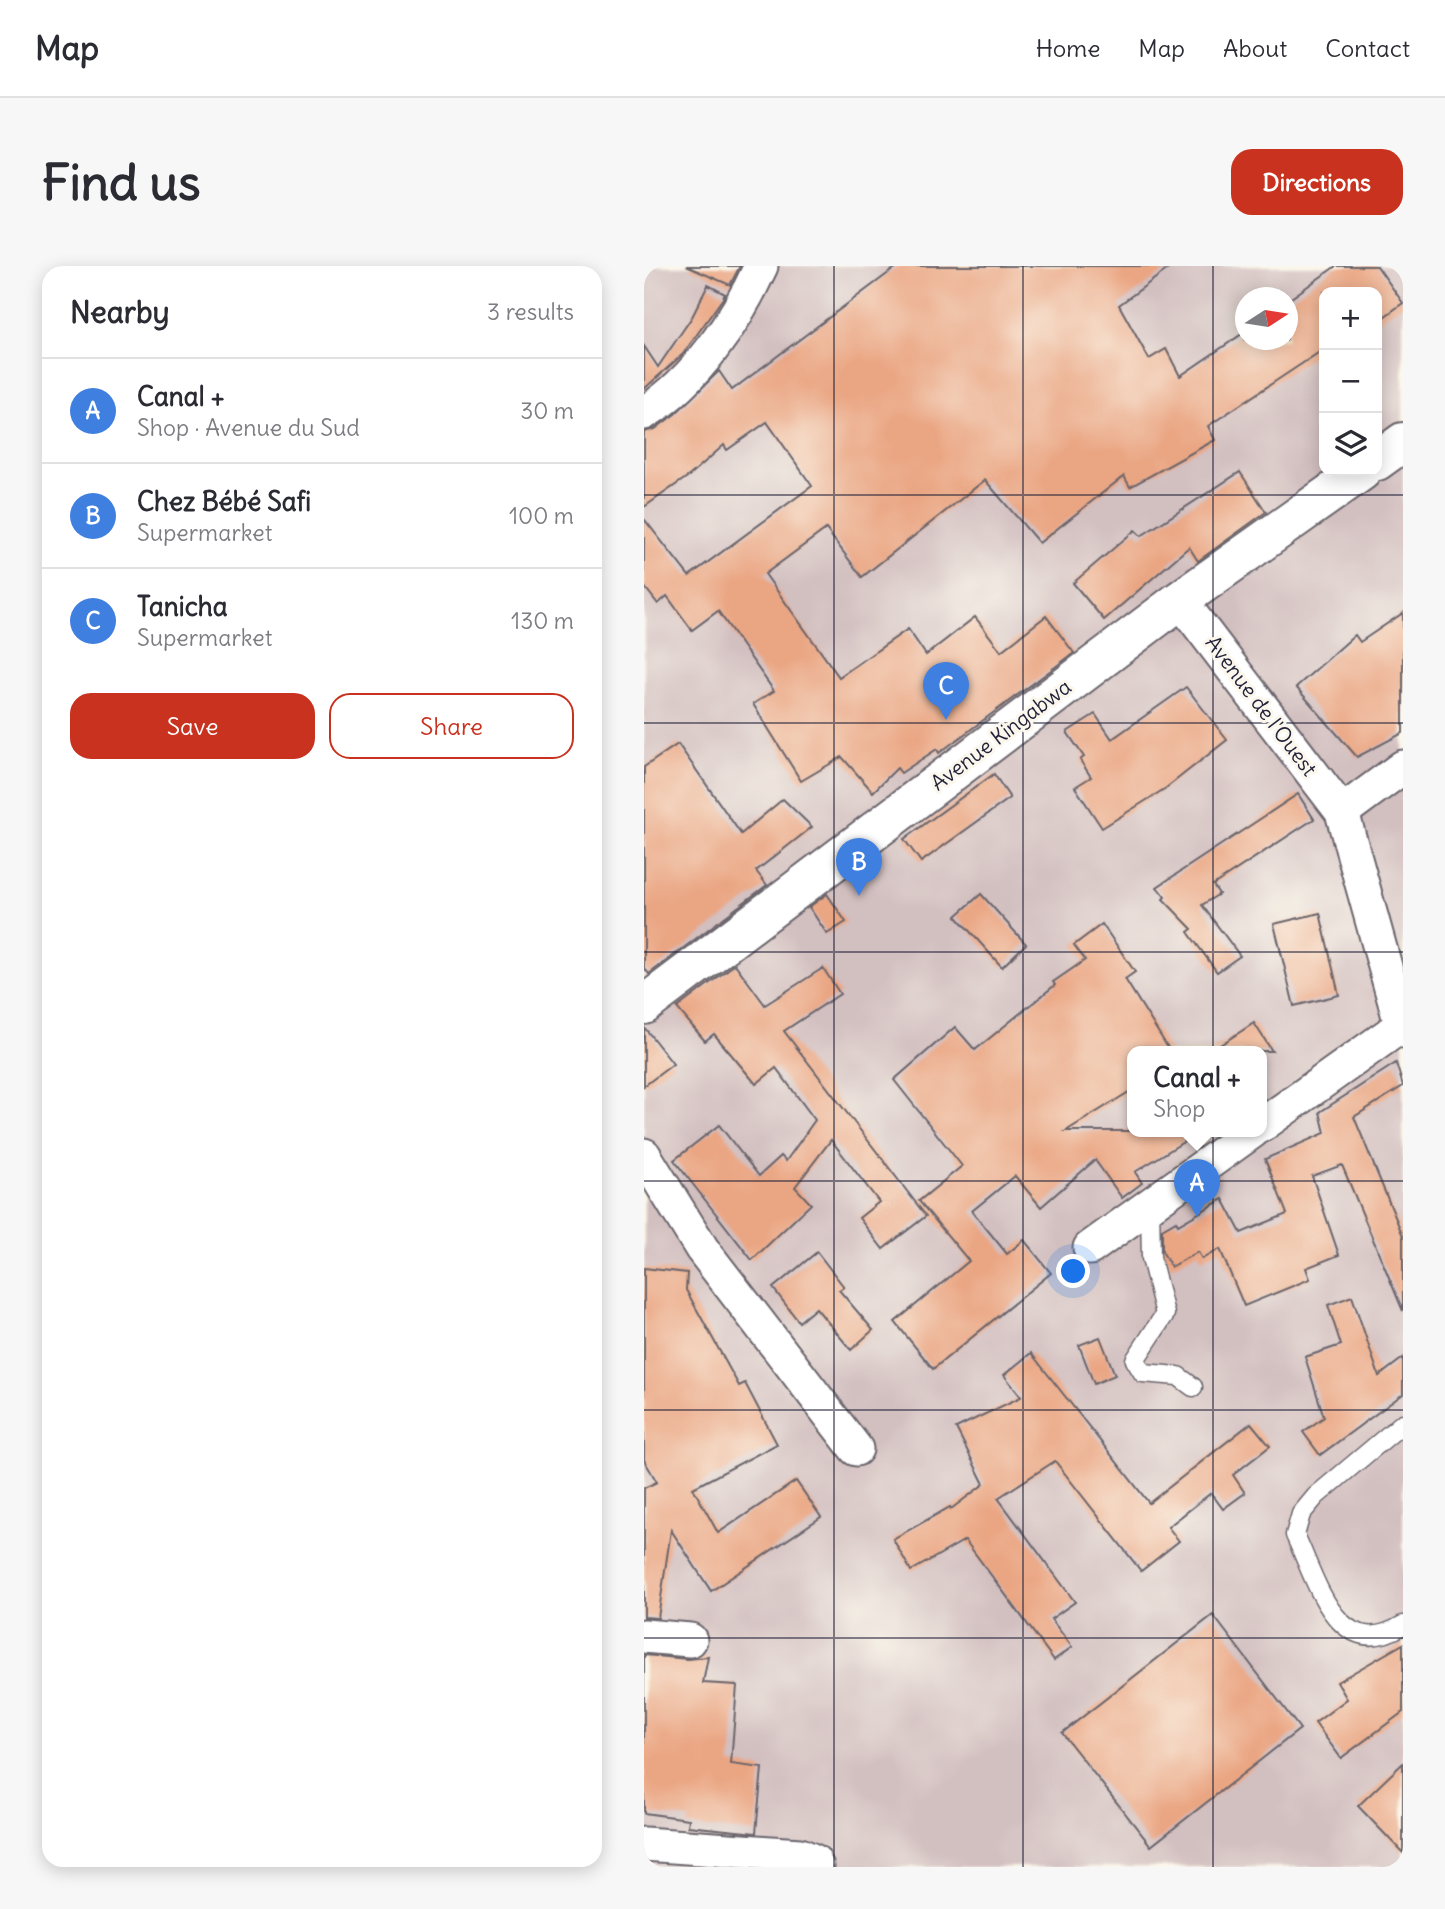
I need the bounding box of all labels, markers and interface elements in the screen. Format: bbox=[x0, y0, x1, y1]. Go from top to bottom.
text: Map bbox=[35, 27, 99, 69]
text: Home bbox=[1036, 33, 1100, 63]
text: Map bbox=[1138, 33, 1185, 63]
text: About bbox=[1223, 33, 1287, 63]
text: Contact bbox=[1325, 33, 1410, 63]
button: Directions bbox=[1231, 149, 1403, 215]
text: Find us bbox=[42, 152, 200, 213]
north arrow bbox=[1235, 287, 1298, 350]
map controls bbox=[1319, 287, 1382, 476]
button: + bbox=[1319, 287, 1382, 350]
text: Nearby bbox=[70, 293, 170, 331]
text: 3 results bbox=[487, 297, 574, 326]
button: − bbox=[1319, 350, 1382, 413]
text: Canal + bbox=[137, 380, 224, 413]
text: A bbox=[86, 396, 100, 425]
text: 30 m bbox=[520, 396, 574, 425]
text: Shop · Avenue du Sud bbox=[137, 413, 360, 442]
button: layers bbox=[1319, 413, 1382, 476]
text: Chez Bébé Safi bbox=[137, 485, 311, 518]
text: B bbox=[85, 501, 101, 530]
text: 100 m bbox=[509, 501, 574, 530]
text: Supermarket bbox=[137, 518, 273, 547]
text: Tanicha bbox=[137, 590, 228, 623]
text: C bbox=[85, 606, 101, 635]
text: 130 m bbox=[511, 606, 574, 635]
text: Supermarket bbox=[137, 623, 273, 652]
street label: Avenue de l'Ouest bbox=[1200, 630, 1323, 781]
pin: C bbox=[923, 662, 969, 720]
street label: Avenue Kingabwa bbox=[925, 673, 1076, 796]
button: Save bbox=[70, 693, 315, 759]
button: Share bbox=[329, 693, 574, 759]
pin: B bbox=[836, 838, 882, 896]
popup bbox=[1127, 1046, 1267, 1137]
text: Canal + bbox=[1153, 1061, 1241, 1094]
text: Shop bbox=[1153, 1094, 1205, 1123]
pin: A bbox=[1174, 1159, 1220, 1217]
your location bbox=[1056, 1254, 1090, 1288]

